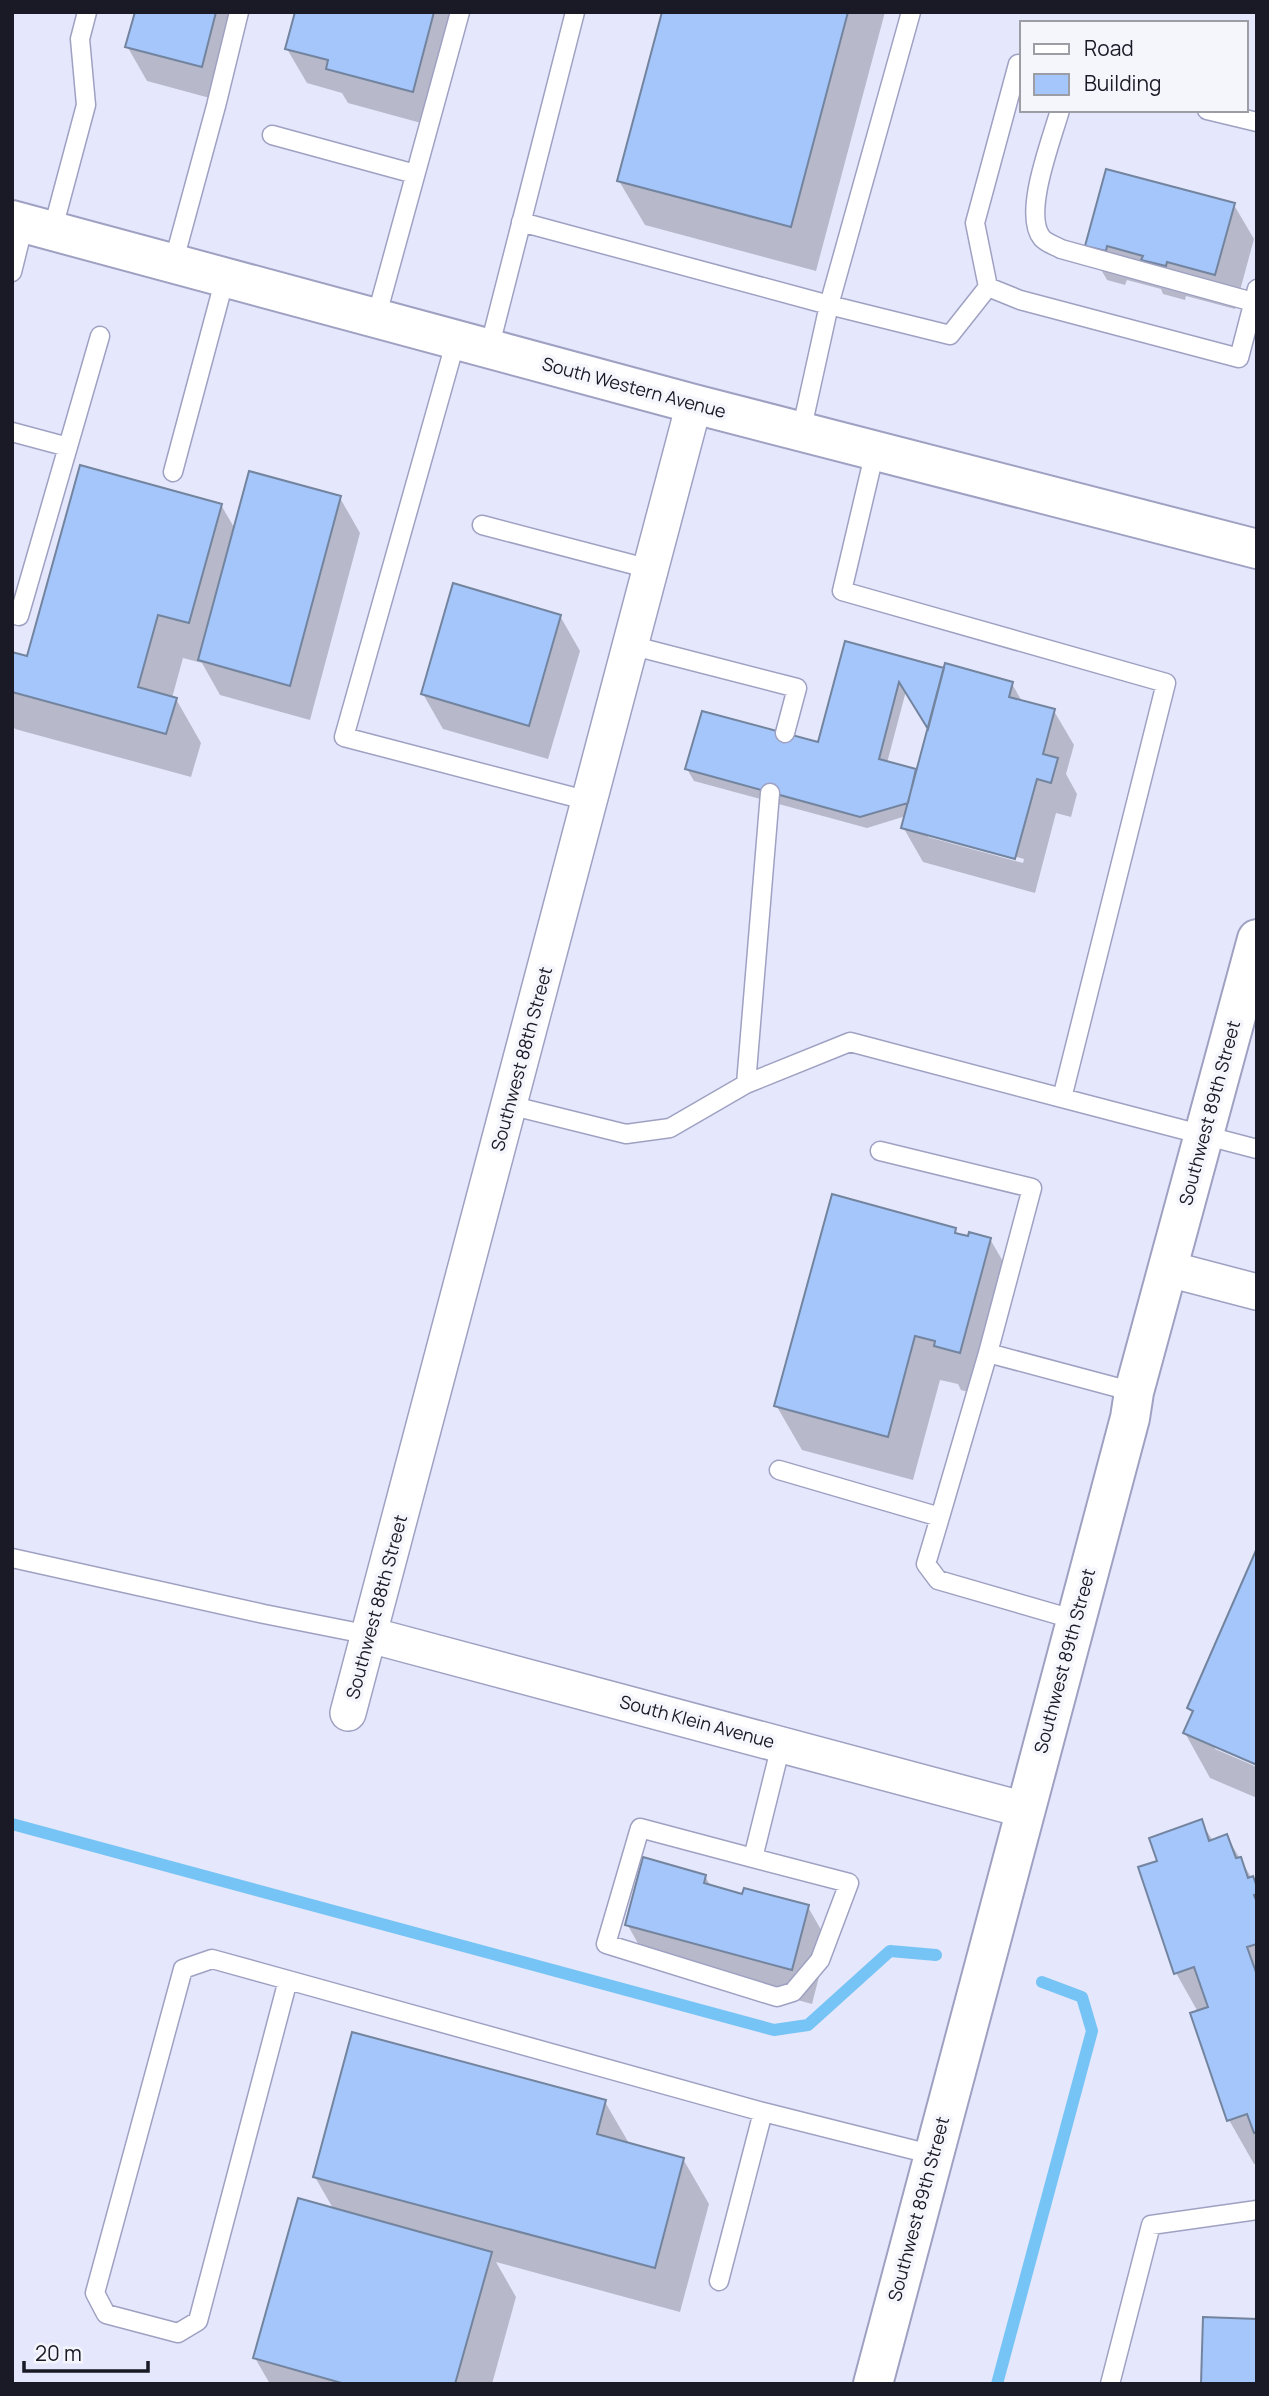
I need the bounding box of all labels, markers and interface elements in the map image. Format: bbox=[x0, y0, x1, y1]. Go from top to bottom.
legend bbox=[1020, 21, 1248, 112]
text: Road bbox=[1084, 34, 1134, 62]
text: Building bbox=[1084, 69, 1161, 97]
street label: South Western Avenue bbox=[540, 351, 729, 423]
street label: Southwest 88th Street bbox=[485, 964, 557, 1154]
street label: Southwest 89th Street bbox=[1173, 1018, 1245, 1208]
street label: Southwest 88th Street bbox=[340, 1512, 412, 1702]
street label: Southwest 89th Street bbox=[1028, 1566, 1100, 1756]
street label: South Klein Avenue bbox=[617, 1689, 777, 1753]
street label: Southwest 89th Street bbox=[882, 2114, 954, 2304]
scale bar bbox=[24, 2330, 149, 2374]
text: 20 m bbox=[35, 2339, 82, 2367]

